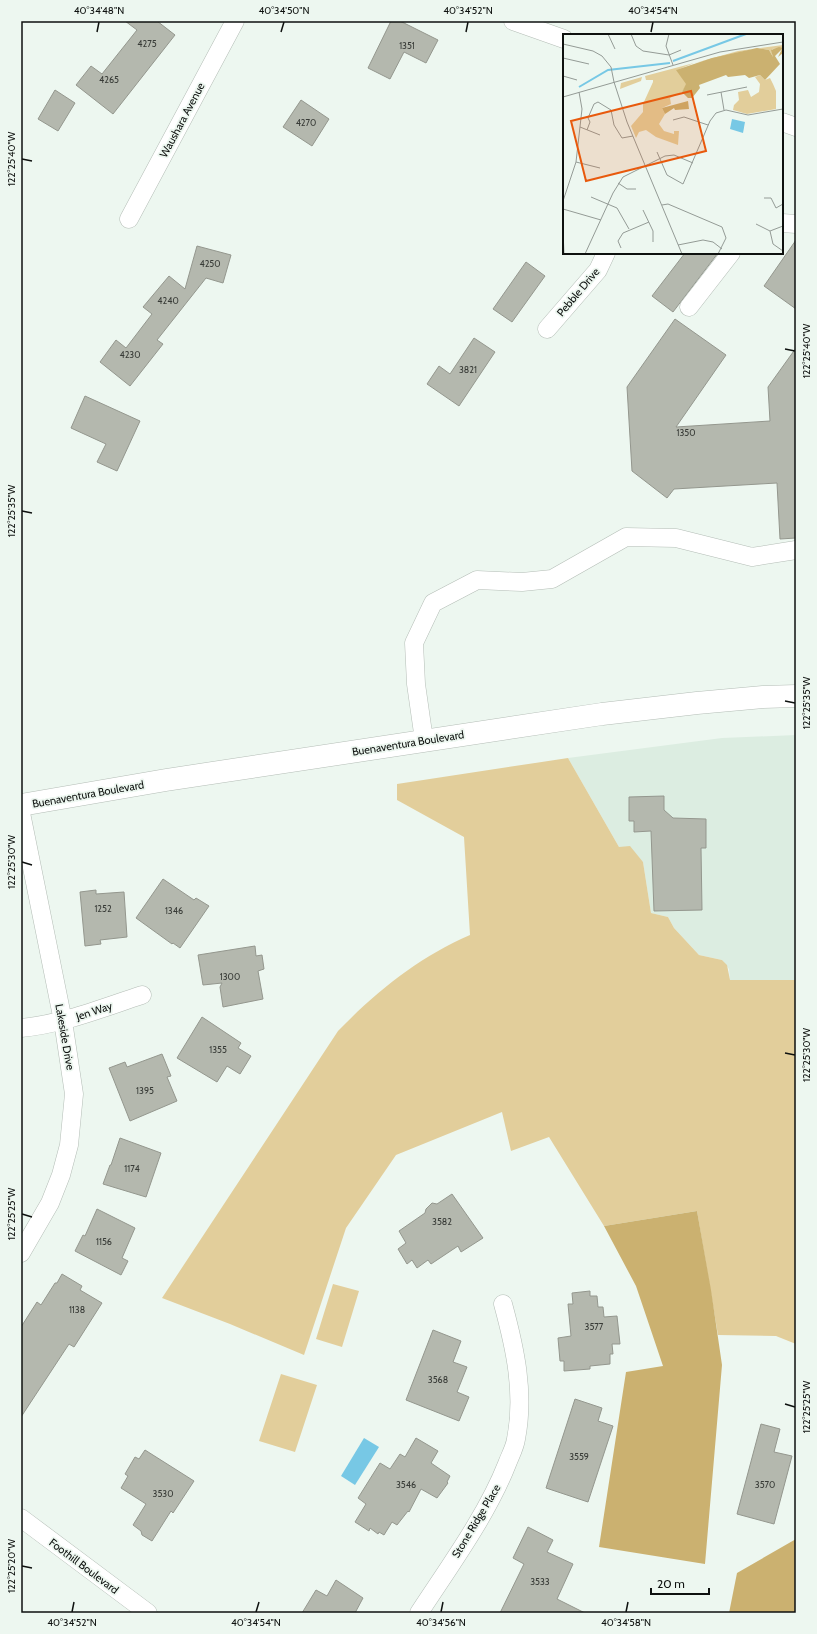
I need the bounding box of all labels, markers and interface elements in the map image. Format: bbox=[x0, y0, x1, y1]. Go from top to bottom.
text: 40°34'48"N bbox=[74, 4, 124, 17]
text: 40°34'50"N bbox=[258, 4, 310, 17]
text: 40°34'52"N bbox=[443, 4, 493, 17]
text: 40°34'54"N bbox=[628, 4, 678, 17]
inset map bbox=[563, 34, 783, 254]
house number: 4275 bbox=[137, 38, 157, 49]
house number: 1351 bbox=[399, 40, 415, 51]
house number: 4265 bbox=[99, 74, 119, 85]
street label: Waushara Avenue bbox=[156, 80, 208, 160]
house number: 4270 bbox=[296, 117, 316, 128]
text: 122°25'40"W bbox=[5, 131, 18, 186]
house number: 4250 bbox=[199, 258, 221, 269]
street label: Pebble Drive bbox=[554, 265, 603, 319]
house number: 4240 bbox=[157, 295, 179, 306]
text: 122°25'40"W bbox=[800, 323, 813, 378]
house number: 4230 bbox=[119, 349, 141, 360]
house number: 3821 bbox=[459, 364, 477, 375]
house number: 1350 bbox=[677, 427, 695, 438]
text: 122°25'35"W bbox=[5, 484, 18, 537]
text: 122°25'35"W bbox=[800, 676, 813, 729]
street label: Buenaventura Boulevard bbox=[351, 727, 465, 759]
street label: Buenaventura Boulevard bbox=[31, 777, 145, 811]
text: 122°25'30"W bbox=[5, 834, 18, 889]
house number: 1252 bbox=[94, 903, 112, 914]
house number: 1346 bbox=[165, 905, 183, 916]
house number: 1300 bbox=[220, 971, 240, 982]
street label: Jen Way bbox=[73, 998, 114, 1024]
street label: Lakeside Drive bbox=[52, 1003, 78, 1072]
text: 122°25'30"W bbox=[800, 1027, 813, 1082]
house number: 1355 bbox=[209, 1044, 227, 1055]
house number: 1395 bbox=[136, 1085, 154, 1096]
house number: 1174 bbox=[124, 1163, 140, 1174]
text: 122°25'25"W bbox=[5, 1187, 18, 1240]
house number: 3582 bbox=[432, 1216, 452, 1227]
house number: 1156 bbox=[96, 1236, 112, 1247]
house number: 1138 bbox=[69, 1304, 85, 1315]
house number: 3577 bbox=[585, 1321, 604, 1332]
house number: 3568 bbox=[428, 1374, 448, 1385]
text: 122°25'25"W bbox=[800, 1380, 813, 1433]
house number: 3559 bbox=[569, 1451, 589, 1462]
house number: 3546 bbox=[396, 1479, 416, 1490]
house number: 3570 bbox=[755, 1479, 775, 1490]
street label: Stone Ridge Place bbox=[449, 1481, 504, 1560]
house number: 3530 bbox=[153, 1488, 173, 1499]
street label: Foothill Boulevard bbox=[46, 1535, 122, 1597]
text: 122°25'20"W bbox=[5, 1538, 18, 1593]
scale bar bbox=[651, 1570, 709, 1596]
house number: 3533 bbox=[530, 1576, 550, 1587]
text: 20 m bbox=[657, 1576, 685, 1591]
text: 40°34'52"N bbox=[47, 1616, 97, 1629]
text: 40°34'54"N bbox=[231, 1616, 281, 1629]
text: 40°34'56"N bbox=[416, 1616, 466, 1629]
text: 40°34'58"N bbox=[601, 1616, 651, 1629]

